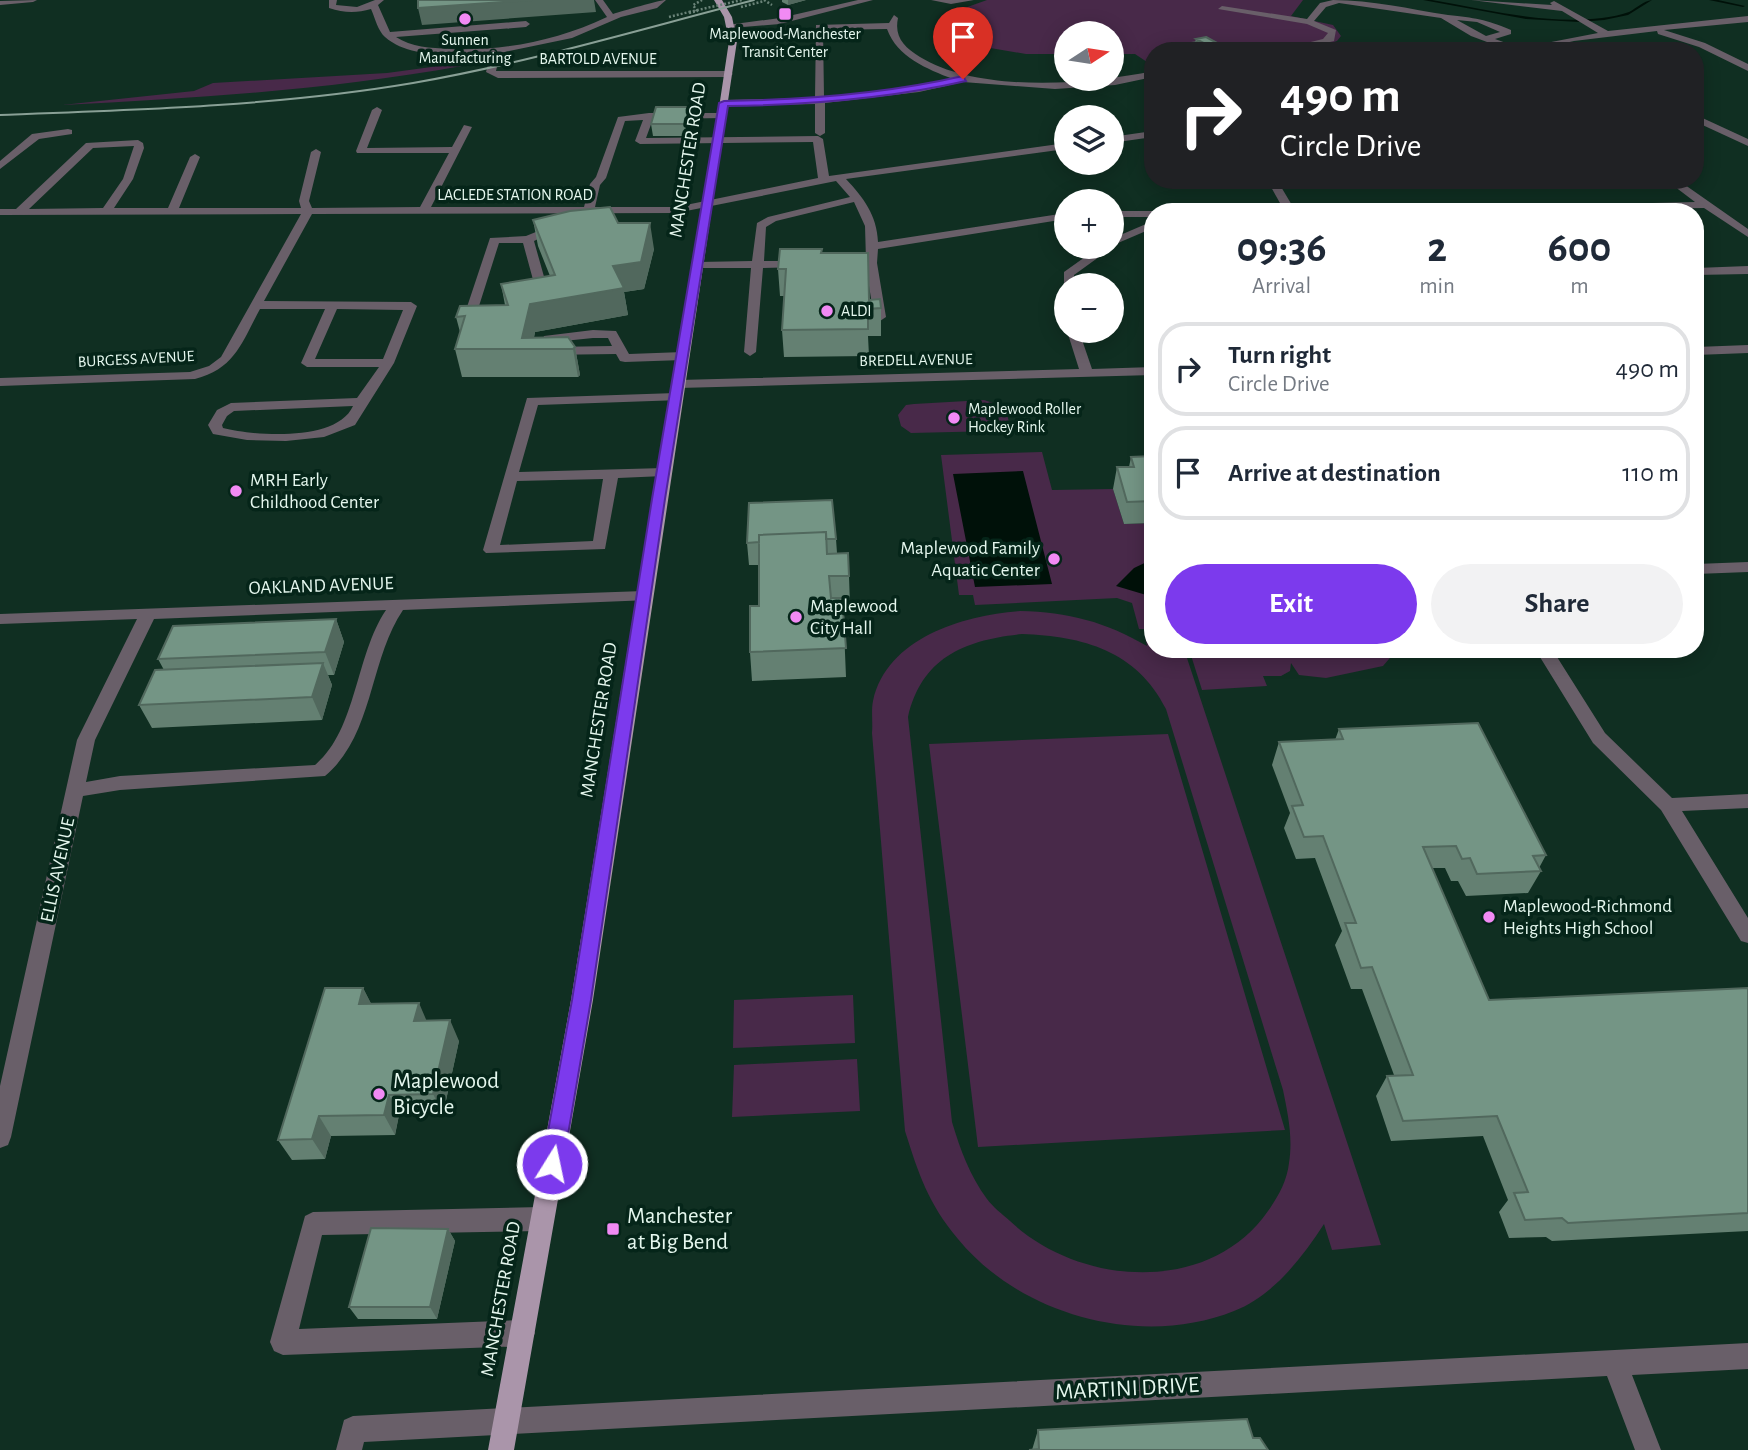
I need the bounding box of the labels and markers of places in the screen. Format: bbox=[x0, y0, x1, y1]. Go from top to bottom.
marker: Maplewood-Manchester Transit Center bbox=[777, 6, 793, 22]
pin bbox=[933, 7, 993, 79]
marker: Sunnen Manufacturing bbox=[457, 11, 473, 27]
place label: Maplewood-Manchester Transit Center bbox=[709, 26, 862, 60]
place label: Sunnen Manufacturing bbox=[419, 32, 511, 66]
marker: ALDI bbox=[819, 303, 835, 319]
place label: ALDI bbox=[841, 303, 872, 319]
place label: Maplewood Roller Hockey Rink bbox=[968, 401, 1082, 436]
marker: Maplewood Roller Hockey Rink bbox=[946, 410, 962, 426]
place label: MRH Early Childhood Center bbox=[250, 471, 379, 512]
marker: MRH Early Childhood Center bbox=[228, 483, 244, 499]
place label: Maplewood Family Aquatic Center bbox=[900, 539, 1040, 580]
marker: Maplewood Family Aquatic Center bbox=[1046, 551, 1062, 567]
place label: Maplewood City Hall bbox=[810, 597, 898, 638]
marker: Maplewood City Hall bbox=[788, 609, 804, 625]
place label: Maplewood-Richmond Heights High School bbox=[1503, 897, 1672, 938]
marker: Maplewood-Richmond Heights High School bbox=[1481, 909, 1497, 925]
place label: Maplewood Bicycle bbox=[393, 1070, 499, 1119]
marker: Maplewood Bicycle bbox=[371, 1086, 387, 1102]
place label: Manchester at Big Bend bbox=[627, 1205, 733, 1254]
marker: Manchester at Big Bend bbox=[605, 1221, 621, 1237]

